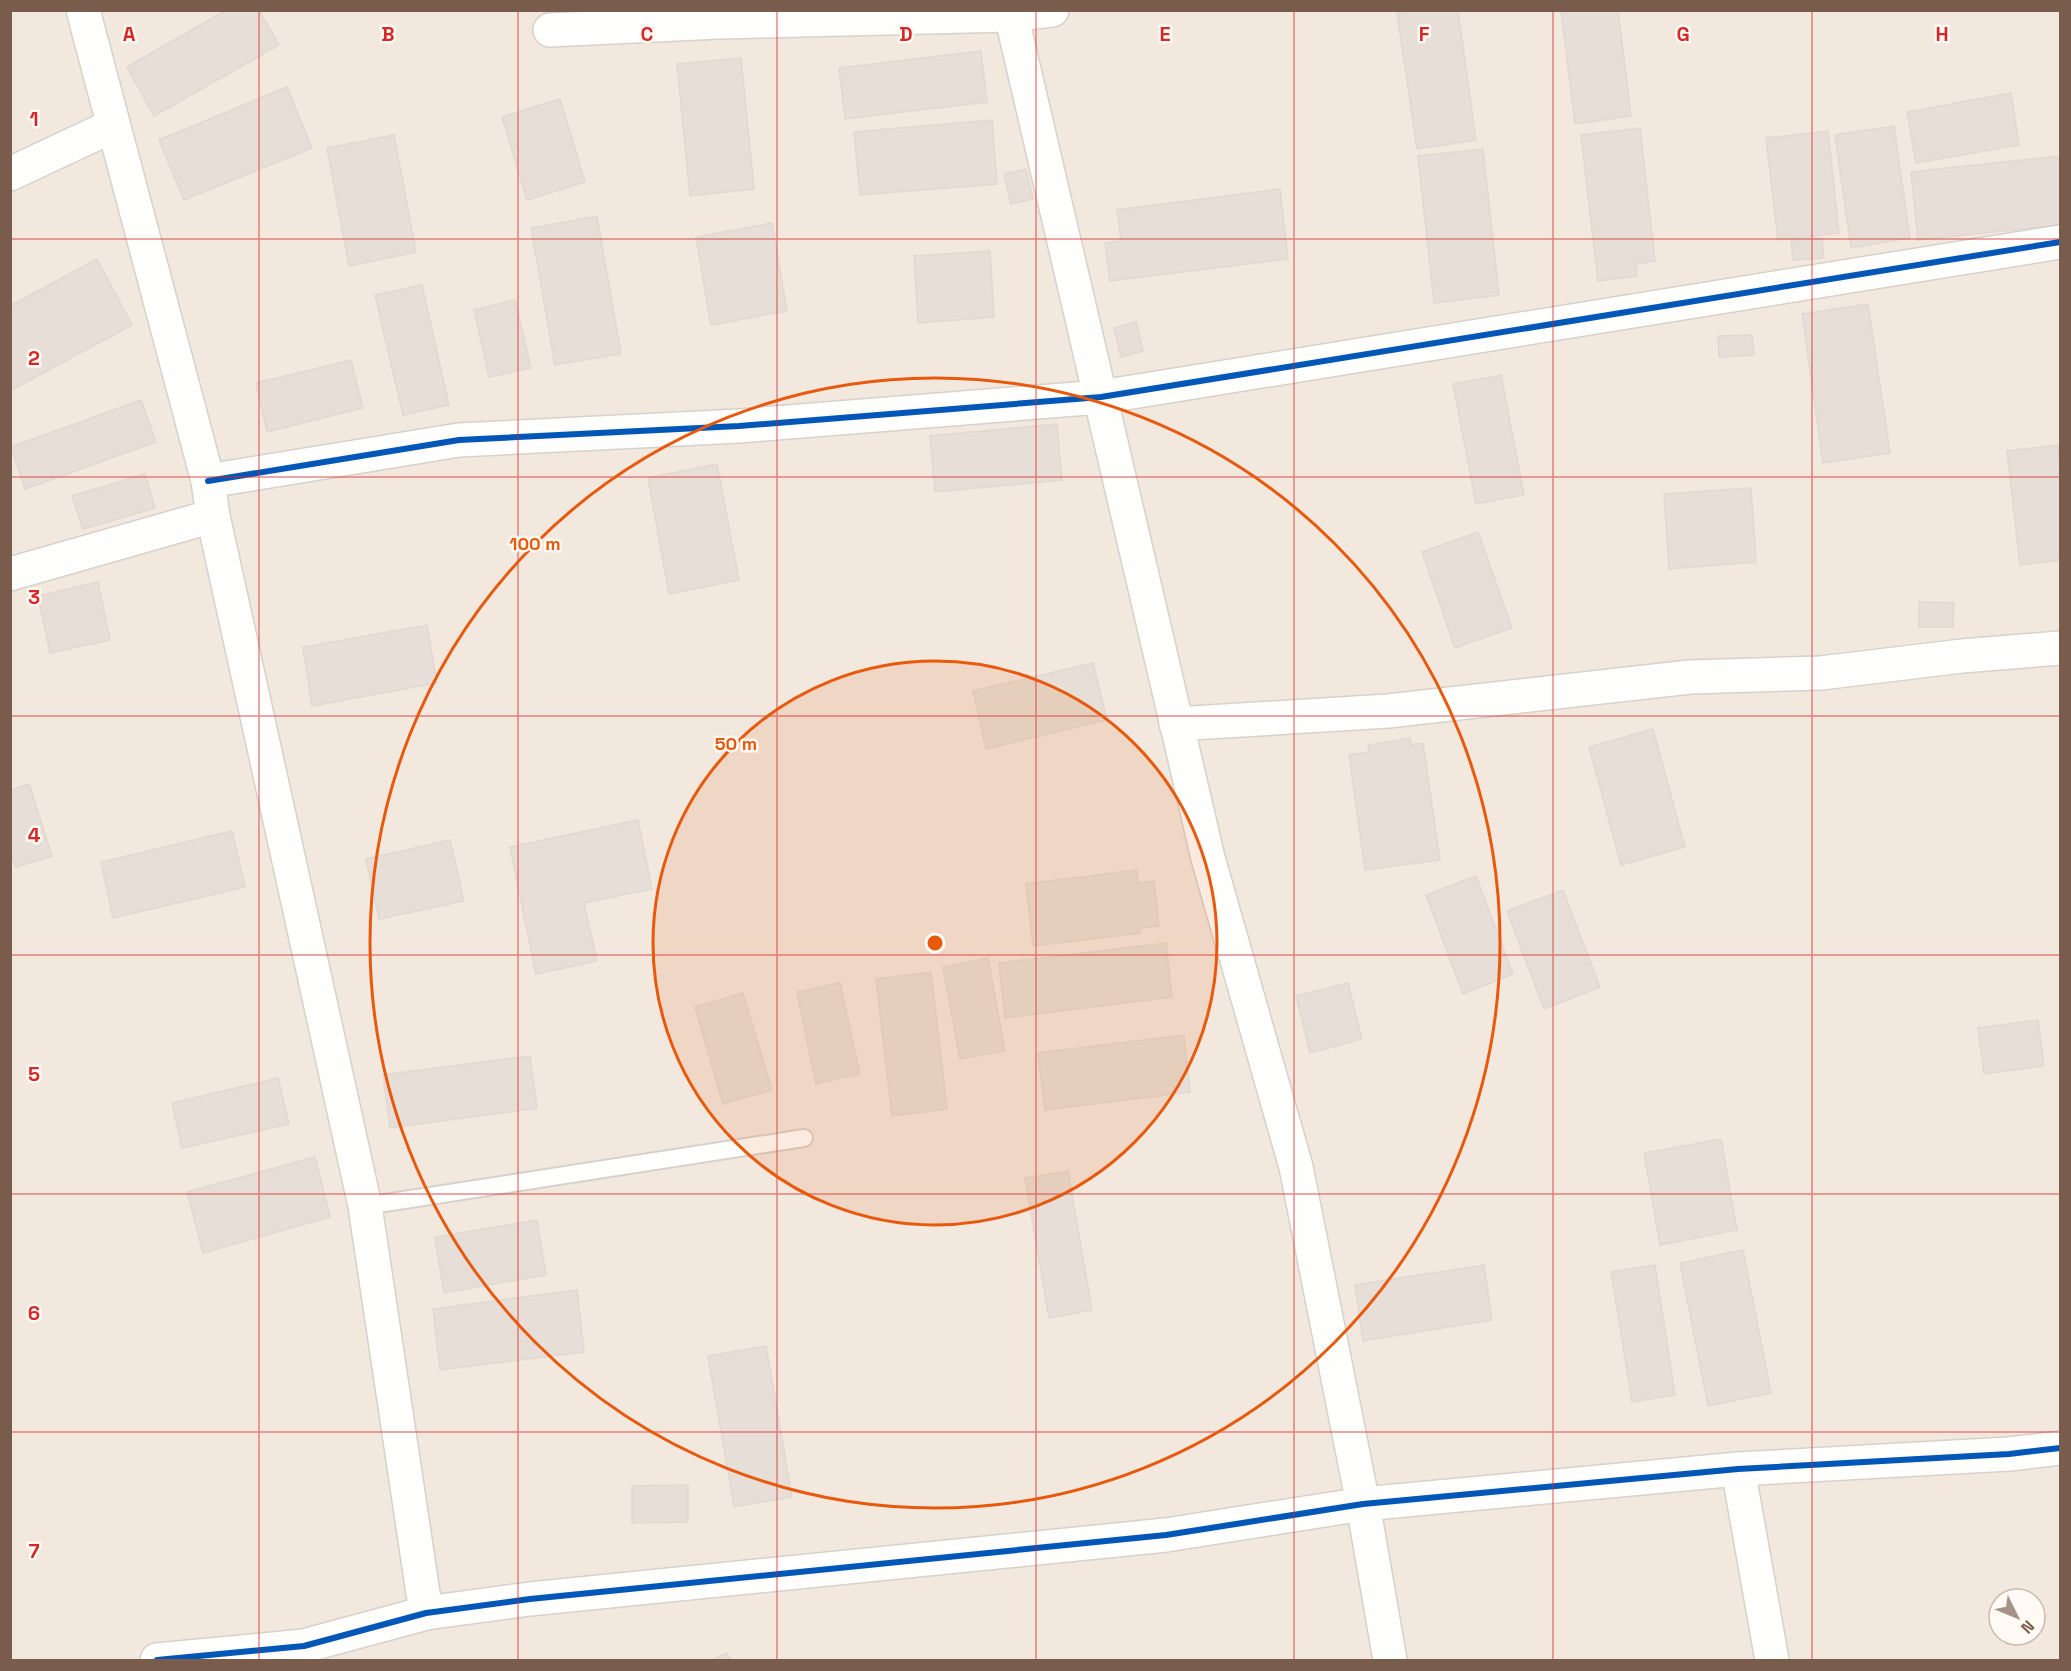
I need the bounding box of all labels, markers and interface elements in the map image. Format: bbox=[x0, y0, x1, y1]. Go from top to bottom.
text: A bbox=[123, 21, 136, 47]
text: B bbox=[381, 21, 395, 47]
text: C bbox=[641, 21, 654, 47]
text: D bbox=[899, 21, 913, 47]
text: E bbox=[1159, 21, 1171, 47]
text: F bbox=[1419, 21, 1430, 47]
text: G bbox=[1676, 21, 1690, 47]
text: H bbox=[1935, 21, 1949, 47]
text: 1 bbox=[29, 106, 39, 132]
text: 2 bbox=[28, 345, 40, 371]
text: 100 m bbox=[509, 532, 561, 555]
text: 3 bbox=[28, 584, 40, 610]
text: 50 m bbox=[715, 732, 757, 755]
text: 4 bbox=[28, 822, 41, 848]
centre of rings bbox=[925, 933, 945, 953]
text: 5 bbox=[28, 1061, 40, 1087]
text: 6 bbox=[28, 1300, 40, 1326]
text: 7 bbox=[28, 1538, 40, 1564]
north arrow bbox=[1987, 1587, 2047, 1647]
text: N bbox=[2016, 1616, 2039, 1638]

